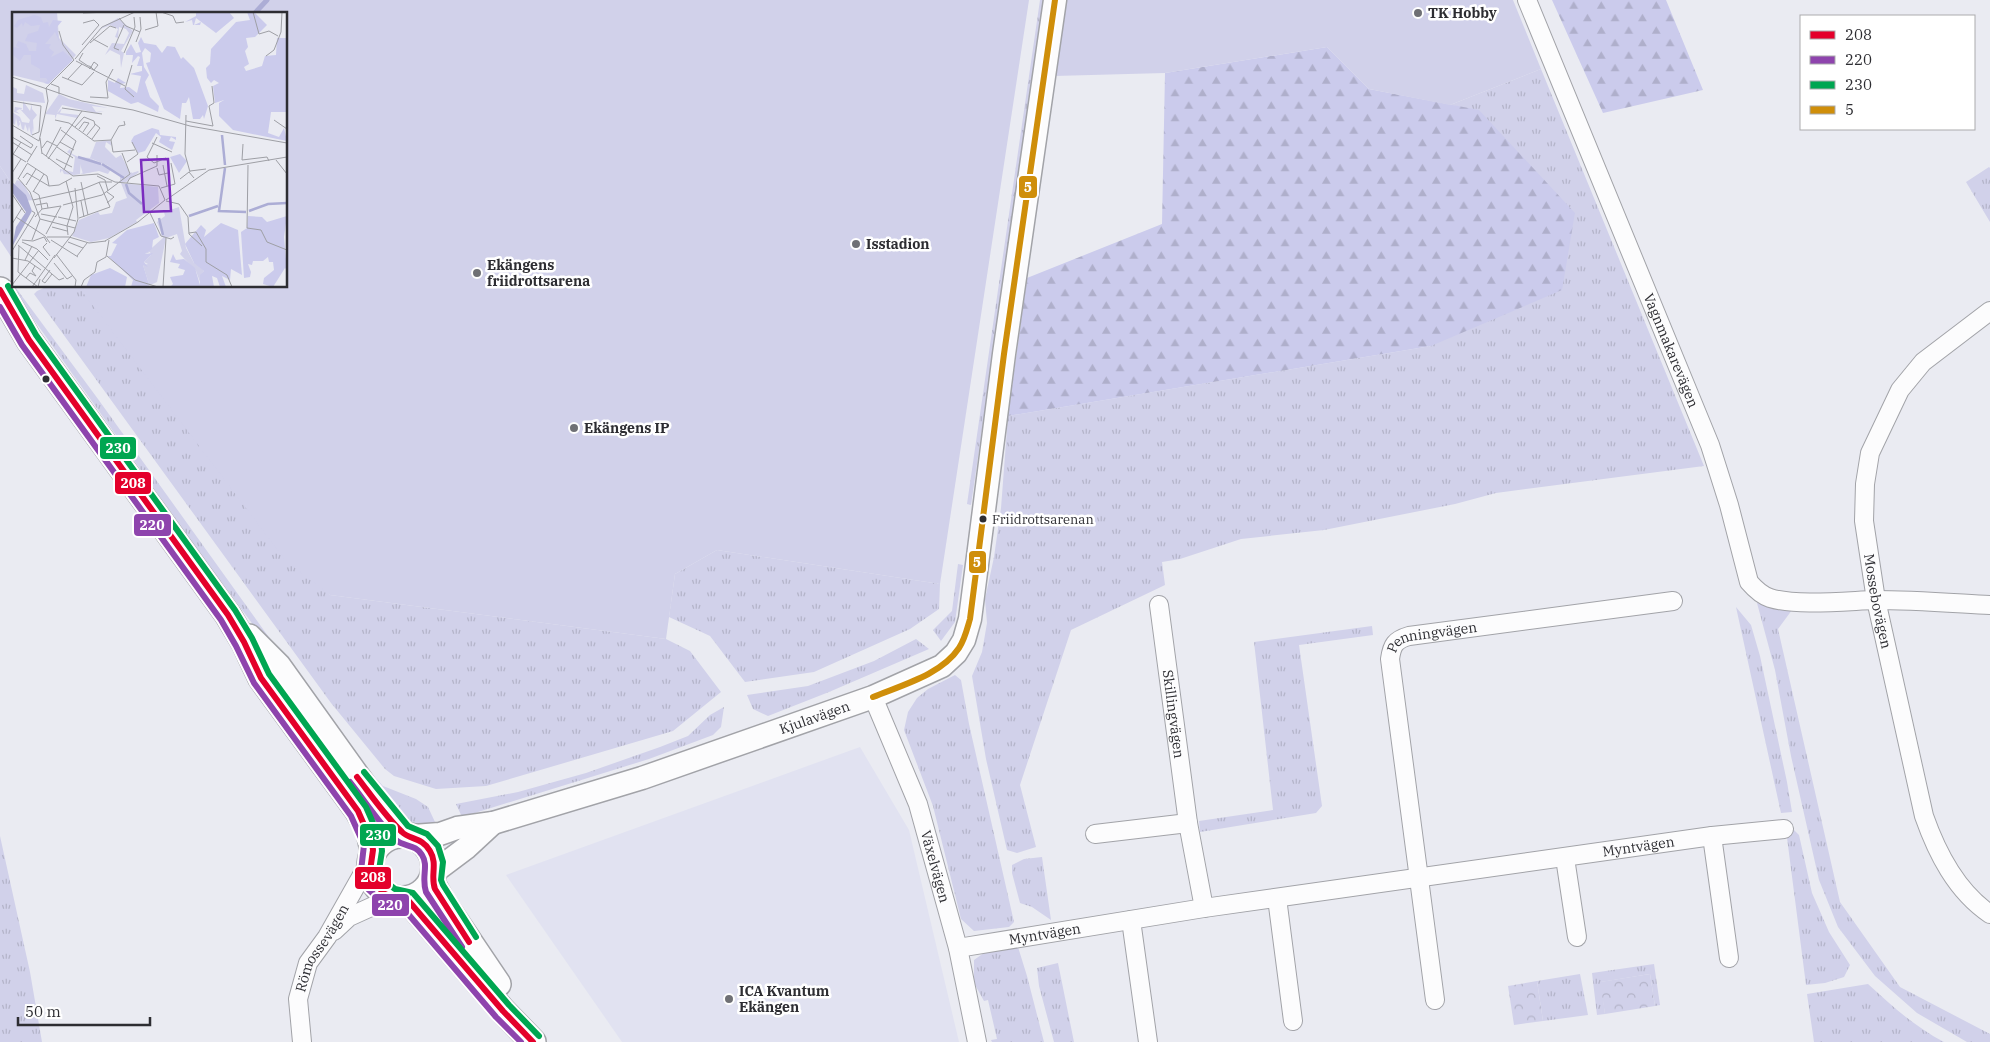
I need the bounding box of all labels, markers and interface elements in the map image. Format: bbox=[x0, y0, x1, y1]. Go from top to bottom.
place label: TK Hobby bbox=[1428, 4, 1497, 22]
marker: TK Hobby bbox=[1412, 7, 1424, 19]
inset map bbox=[12, 12, 288, 288]
legend bbox=[1800, 15, 1975, 130]
text: 208 bbox=[1845, 25, 1872, 44]
text: 220 bbox=[1845, 50, 1872, 69]
text: 230 bbox=[1845, 75, 1872, 94]
text: 5 bbox=[1845, 100, 1854, 119]
line badge: 5 bbox=[1018, 175, 1038, 199]
text: 5 bbox=[1024, 178, 1032, 196]
place label: Isstadion bbox=[866, 235, 930, 253]
marker: Isstadion bbox=[850, 238, 862, 250]
place label: Ekängens friidrottsarena bbox=[487, 256, 590, 290]
marker: Ekängens friidrottsarena bbox=[471, 267, 483, 279]
street label: Vagnmakarevägen bbox=[1640, 291, 1703, 410]
unlabelled marker bbox=[41, 374, 51, 384]
place label: Ekängens IP bbox=[584, 419, 670, 437]
marker: Ekängens IP bbox=[568, 422, 580, 434]
line badge: 230 bbox=[99, 436, 137, 460]
text: 230 bbox=[105, 439, 131, 457]
line badge: 208 bbox=[114, 471, 152, 495]
text: 208 bbox=[120, 474, 146, 492]
place label: Friidrottsarenan bbox=[992, 511, 1094, 528]
line badge: 220 bbox=[133, 513, 172, 537]
marker: Friidrottsarenan bbox=[978, 514, 988, 524]
text: 220 bbox=[139, 516, 165, 534]
line badge: 5 bbox=[968, 550, 987, 574]
street label: Mossebovägen bbox=[1860, 552, 1896, 650]
text: 5 bbox=[973, 553, 981, 571]
street label: Penningvägen bbox=[1383, 618, 1478, 655]
street label: Skillingvägen bbox=[1159, 669, 1188, 760]
street label: Kjulavägen bbox=[777, 697, 852, 738]
line badge: 230 bbox=[359, 823, 397, 847]
text: 230 bbox=[365, 826, 391, 844]
street label: Växelvägen bbox=[917, 828, 954, 905]
street label: Myntvägen bbox=[1601, 832, 1676, 860]
line badge: 208 bbox=[354, 866, 392, 890]
text: 208 bbox=[360, 868, 386, 886]
line badge: 220 bbox=[371, 893, 410, 917]
text: 220 bbox=[377, 896, 403, 914]
street label: Römossevägen bbox=[291, 901, 353, 994]
street label: Myntvägen bbox=[1008, 919, 1082, 949]
place label: ICA Kvantum Ekängen bbox=[739, 982, 830, 1016]
marker: ICA Kvantum Ekängen bbox=[723, 993, 735, 1005]
scale bar bbox=[18, 994, 150, 1026]
text: 50 m bbox=[25, 1002, 61, 1021]

